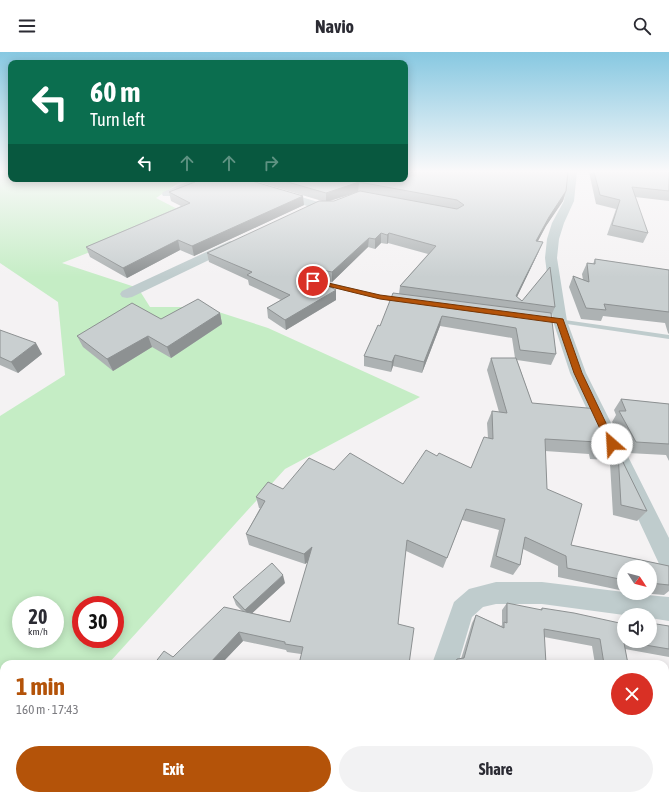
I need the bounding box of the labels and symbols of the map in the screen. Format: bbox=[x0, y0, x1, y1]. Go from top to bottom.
pin bbox=[296, 264, 330, 298]
position arrow bbox=[591, 423, 633, 465]
north arrow bbox=[617, 560, 657, 600]
speed limit sign: 30 bbox=[72, 596, 124, 648]

